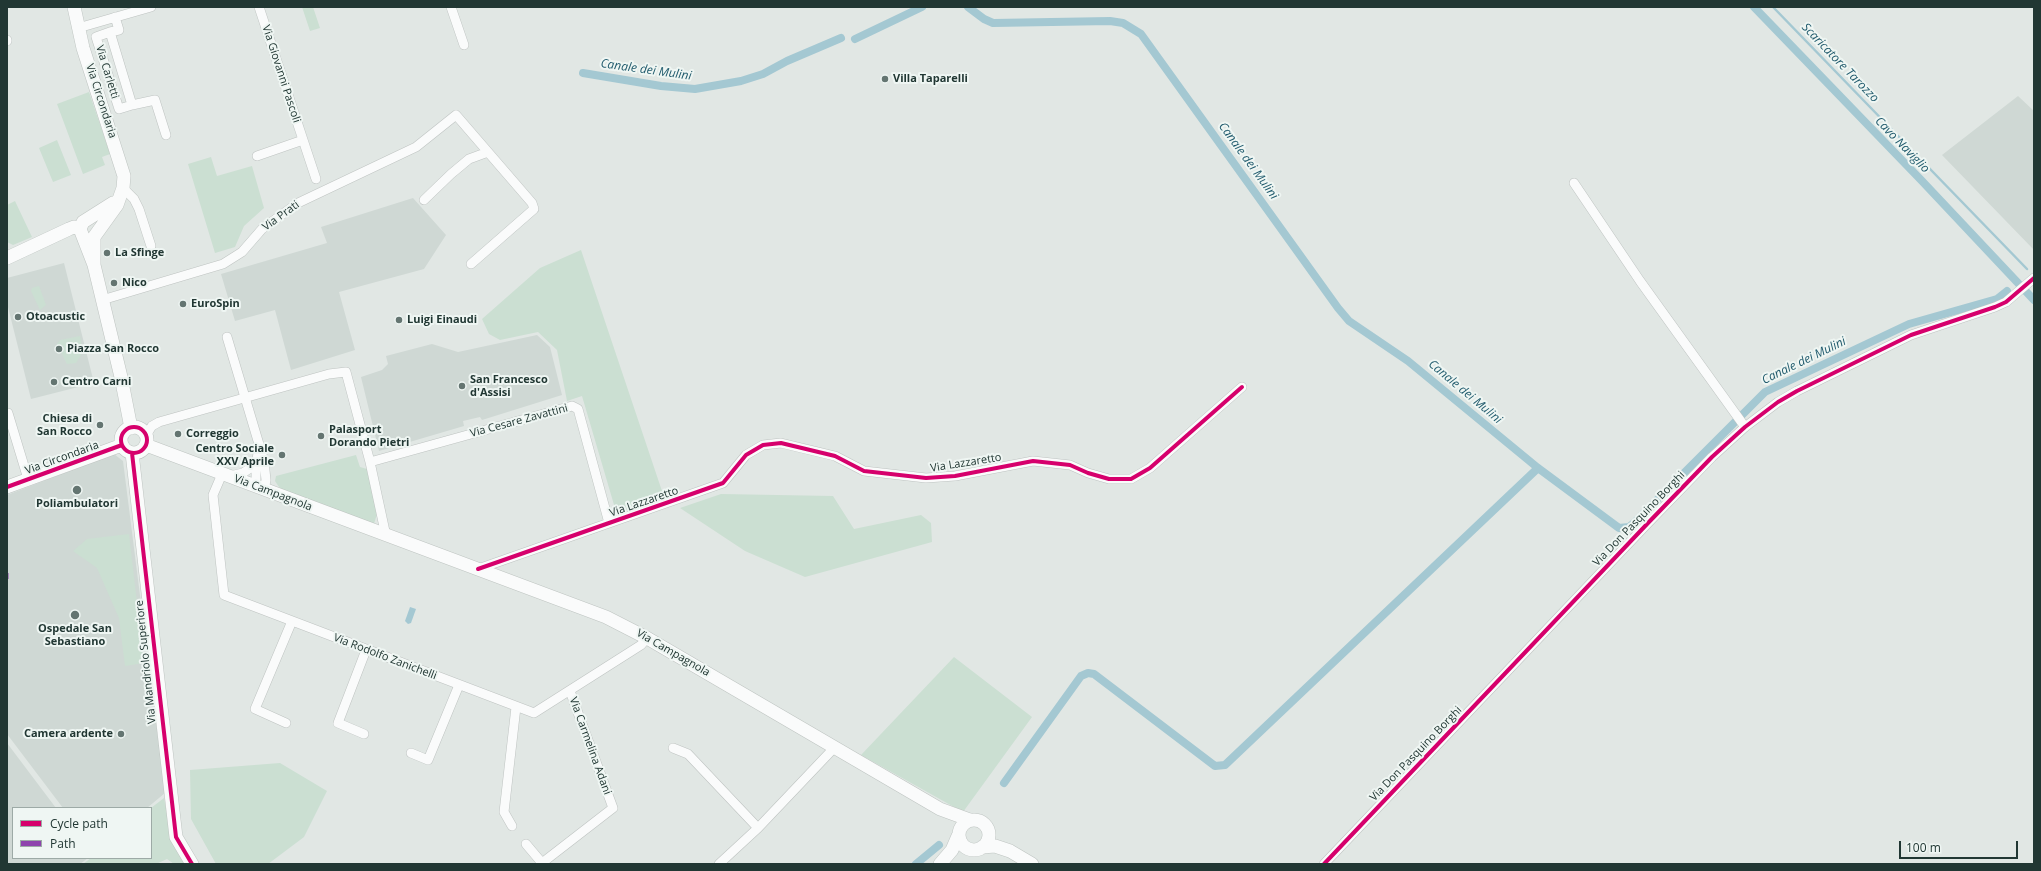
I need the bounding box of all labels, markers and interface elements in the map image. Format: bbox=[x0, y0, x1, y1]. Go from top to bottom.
water label: Scaricatore Tarozzo bbox=[1799, 20, 1881, 106]
street label: Via Giovanni Pascoli bbox=[259, 24, 303, 124]
street label: Via Carletti bbox=[93, 44, 121, 100]
water label: Canale dei Mulini bbox=[600, 56, 692, 84]
street label: Via Circondaria bbox=[83, 62, 119, 140]
place label: Villa Taparelli bbox=[893, 72, 968, 86]
marker: Villa Taparelli bbox=[880, 74, 890, 84]
water label: Cavo Naviglio bbox=[1872, 114, 1932, 176]
water label: Canale dei Mulini bbox=[1215, 120, 1281, 202]
street label: Via Prati bbox=[260, 198, 302, 234]
place label: La Sfinge bbox=[115, 246, 164, 260]
marker: La Sfinge bbox=[102, 248, 112, 258]
place label: Nico bbox=[122, 276, 147, 290]
marker: Nico bbox=[109, 278, 119, 288]
place label: EuroSpin bbox=[191, 297, 240, 311]
marker: EuroSpin bbox=[178, 299, 188, 309]
place label: Otoacustic bbox=[26, 310, 85, 324]
marker: Otoacustic bbox=[13, 312, 23, 322]
place label: Luigi Einaudi bbox=[407, 313, 477, 327]
marker: Luigi Einaudi bbox=[394, 315, 404, 325]
water label: Canale dei Mulini bbox=[1760, 334, 1848, 388]
place label: Piazza San Rocco bbox=[67, 342, 159, 356]
marker: Piazza San Rocco bbox=[54, 344, 64, 354]
water label: Canale dei Mulini bbox=[1425, 357, 1505, 427]
place label: San Francesco d'Assisi bbox=[470, 373, 548, 399]
place label: Centro Carni bbox=[62, 375, 131, 389]
marker: Centro Carni bbox=[49, 377, 59, 387]
marker: San Francesco d'Assisi bbox=[457, 381, 467, 391]
street label: Via Cesare Zavattini bbox=[469, 402, 569, 440]
place label: Chiesa di San Rocco bbox=[37, 412, 92, 438]
marker: Chiesa di San Rocco bbox=[95, 420, 105, 430]
place label: Palasport Dorando Pietri bbox=[329, 423, 409, 449]
place label: Correggio bbox=[186, 427, 239, 441]
marker: Correggio bbox=[173, 429, 183, 439]
marker: Palasport Dorando Pietri bbox=[316, 431, 326, 441]
street label: Via Circondaria bbox=[23, 439, 101, 477]
place label: Centro Sociale XXV Aprile bbox=[195, 442, 274, 468]
marker: Centro Sociale XXV Aprile bbox=[277, 450, 287, 460]
street label: Via Lazzaretto bbox=[930, 451, 1002, 475]
street label: Via Don Pasquino Borghi bbox=[1590, 469, 1688, 569]
street label: Via Campagnola bbox=[232, 472, 314, 514]
marker: Poliambulatori bbox=[71, 484, 83, 496]
street label: Via Lazzaretto bbox=[608, 484, 680, 520]
place label: Poliambulatori bbox=[36, 497, 118, 511]
street label: Via Mandriolo Superiore bbox=[133, 600, 159, 724]
marker: Ospedale San Sebastiano bbox=[69, 609, 81, 621]
place label: Ospedale San Sebastiano bbox=[38, 622, 112, 648]
street label: Via Campagnola bbox=[634, 627, 712, 679]
street label: Via Rodolfo Zanichelli bbox=[332, 631, 438, 683]
street label: Via Carmelina Adani bbox=[566, 695, 614, 797]
street label: Via Don Pasquino Borghi bbox=[1367, 704, 1465, 804]
place label: Camera ardente bbox=[24, 727, 113, 741]
marker: Camera ardente bbox=[116, 729, 126, 739]
legend bbox=[12, 807, 152, 859]
text: Cycle path bbox=[50, 815, 108, 832]
scale bar bbox=[1901, 833, 2020, 859]
text: Path bbox=[50, 835, 76, 852]
text: 100 m bbox=[1906, 839, 1941, 856]

